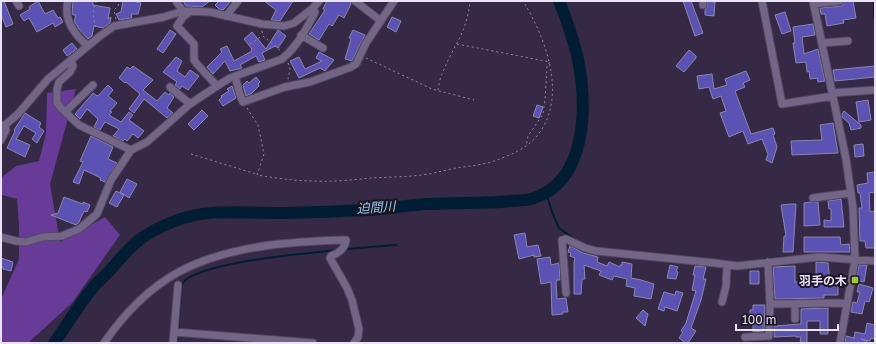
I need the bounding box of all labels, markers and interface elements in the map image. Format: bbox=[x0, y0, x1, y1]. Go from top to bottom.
water label: 迫間川 bbox=[356, 198, 398, 216]
place label: 羽手の木 bbox=[799, 273, 847, 288]
marker: 羽手の木 bbox=[850, 275, 860, 285]
scale bar bbox=[736, 306, 838, 332]
text: 100 m bbox=[742, 312, 776, 327]

